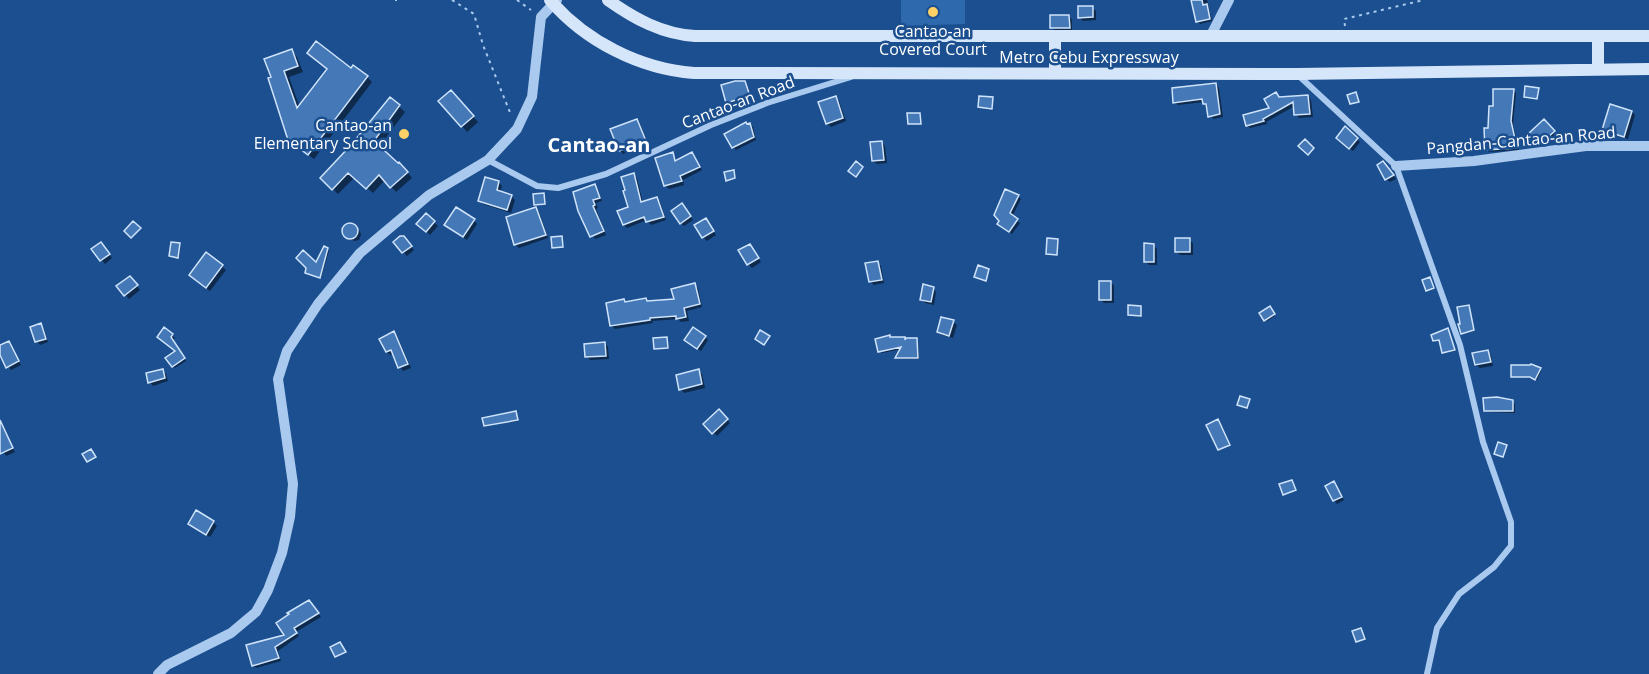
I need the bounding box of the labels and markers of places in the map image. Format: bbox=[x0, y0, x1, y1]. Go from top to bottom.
marker: Cantao-an Covered Court bbox=[926, 5, 940, 19]
place label: Cantao-an Covered Court bbox=[879, 20, 987, 60]
place label: Cantao-an Elementary School bbox=[254, 114, 392, 154]
marker: Cantao-an Elementary School bbox=[397, 127, 411, 141]

